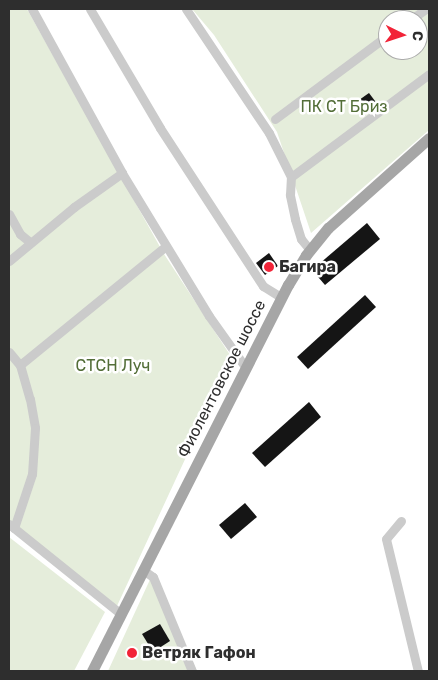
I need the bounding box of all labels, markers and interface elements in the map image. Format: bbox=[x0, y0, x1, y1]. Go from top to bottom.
north arrow bbox=[378, 10, 428, 60]
text: С bbox=[409, 31, 426, 41]
park label: ПК СТ Бриз bbox=[300, 97, 388, 117]
place label: Багира bbox=[279, 257, 336, 277]
marker: Багира bbox=[263, 261, 275, 273]
street label: Фиолентовское шоссе bbox=[174, 297, 270, 461]
park label: СТСН Луч bbox=[76, 356, 150, 376]
place label: Ветряк Гафон bbox=[142, 643, 256, 663]
marker: Ветряк Гафон bbox=[126, 647, 138, 659]

